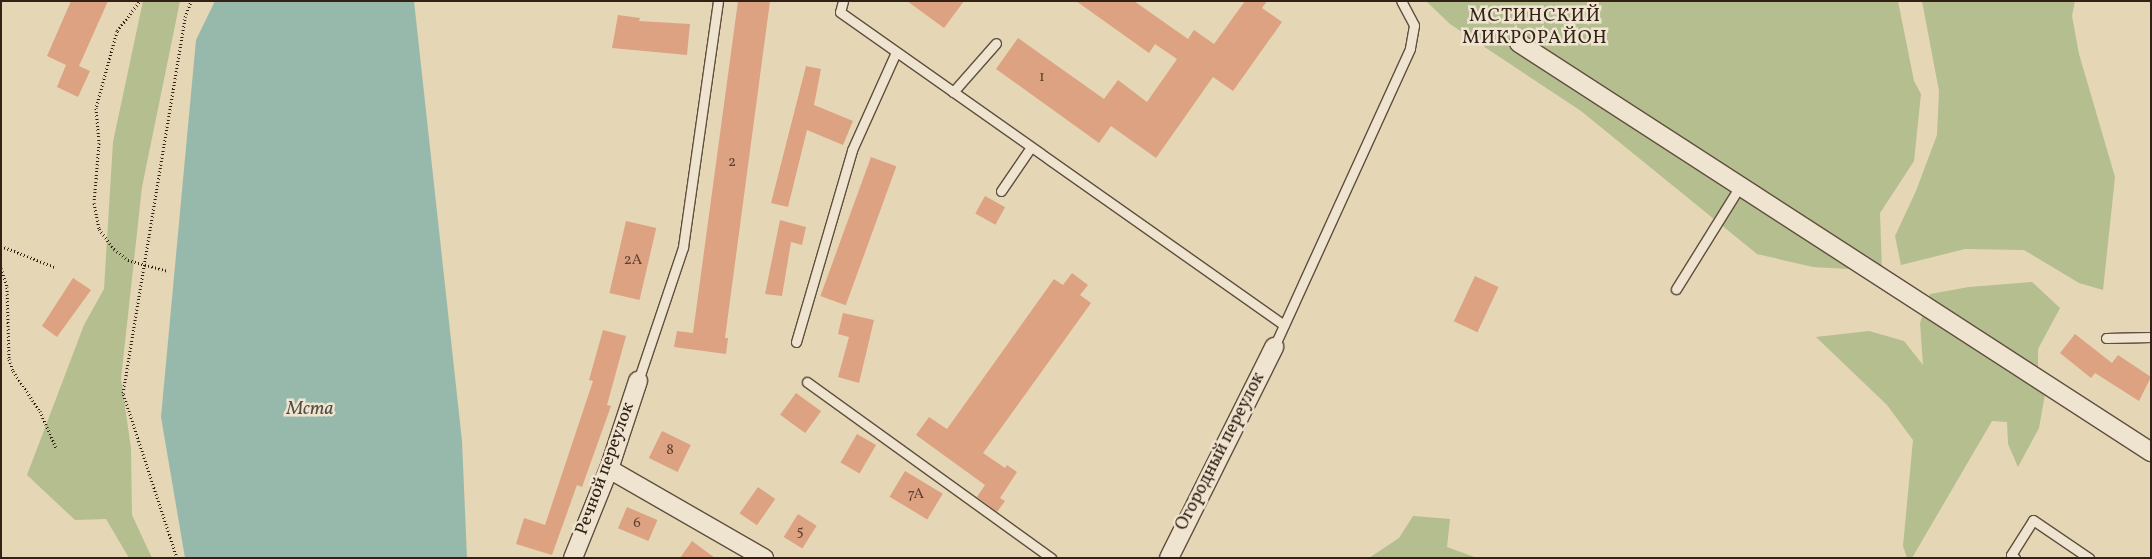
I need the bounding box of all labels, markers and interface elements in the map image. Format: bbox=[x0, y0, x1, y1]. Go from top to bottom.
district label: МСТИНСКИЙ МИКРОРАЙОН bbox=[1461, 6, 1609, 50]
house number: 1 bbox=[1039, 69, 1045, 87]
house number: 2 bbox=[728, 154, 736, 172]
house number: 2А bbox=[624, 252, 642, 270]
street label: Огородный переулок bbox=[1172, 369, 1270, 535]
water label: Мста bbox=[287, 399, 333, 421]
street label: Речной переулок bbox=[572, 400, 640, 538]
house number: 8 bbox=[666, 442, 674, 460]
house number: 7А bbox=[908, 486, 924, 504]
house number: 6 bbox=[633, 515, 641, 533]
house number: 5 bbox=[796, 523, 804, 541]

